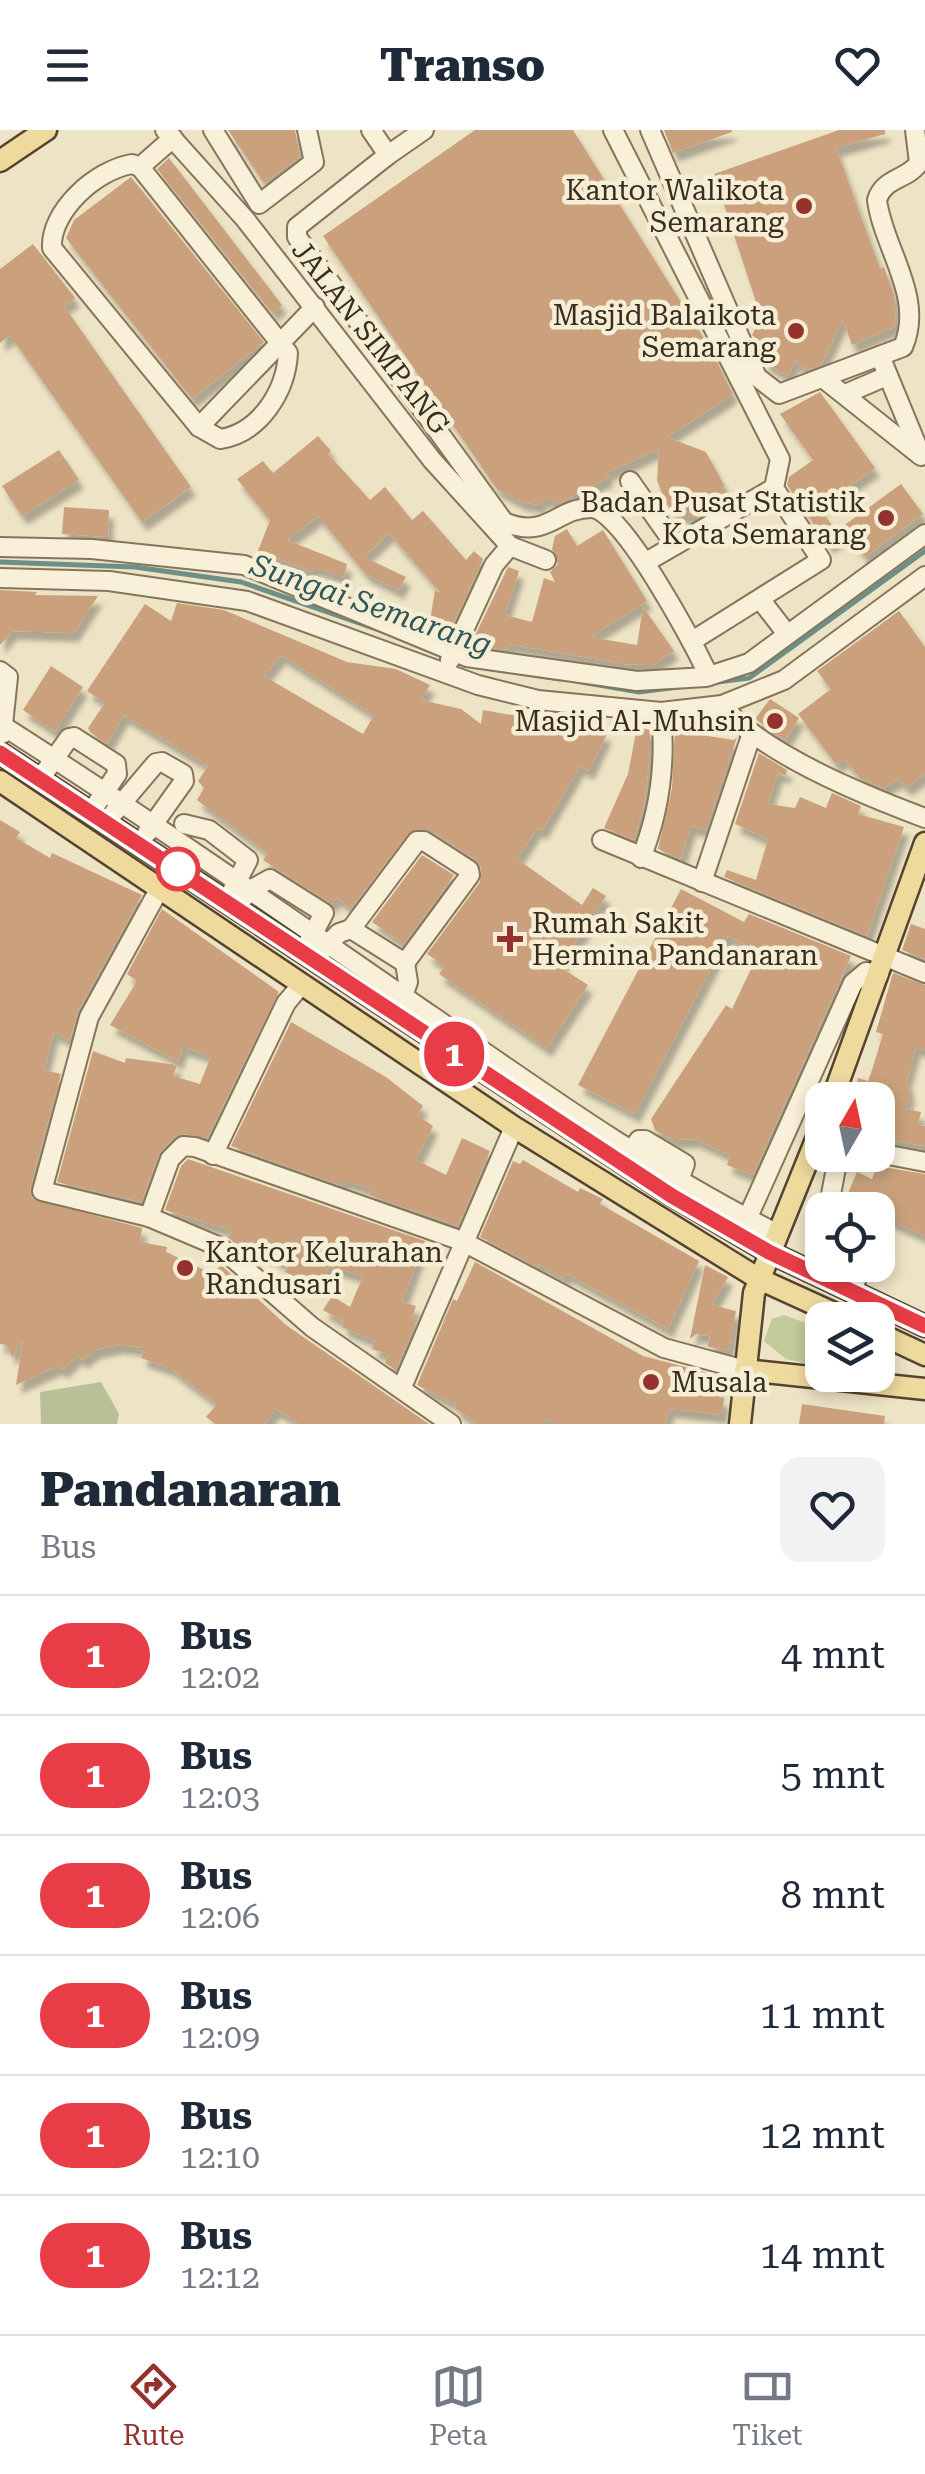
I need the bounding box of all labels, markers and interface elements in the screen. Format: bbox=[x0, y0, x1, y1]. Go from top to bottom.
icon: menu bbox=[40, 38, 95, 93]
icon: heart bbox=[830, 38, 885, 93]
text: Transo bbox=[380, 39, 545, 92]
place label: Kantor Walikota Semarang bbox=[565, 174, 784, 239]
marker: Kantor Walikota Semarang bbox=[793, 195, 815, 217]
street label: JALAN SIMPANG bbox=[285, 234, 457, 441]
place label: Masjid Balaikota Semarang bbox=[553, 299, 776, 364]
marker: Masjid Balaikota Semarang bbox=[785, 320, 807, 342]
place label: Badan Pusat Statistik Kota Semarang bbox=[580, 486, 866, 551]
marker: Badan Pusat Statistik Kota Semarang bbox=[875, 507, 897, 529]
water label: Sungai Semarang bbox=[245, 547, 496, 662]
place label: Masjid Al-Muhsin bbox=[514, 705, 755, 738]
marker: Masjid Al-Muhsin bbox=[764, 710, 786, 732]
unlabelled marker bbox=[157, 848, 199, 890]
place label: Rumah Sakit Hermina Pandanaran bbox=[532, 907, 818, 972]
marker: Rumah Sakit Hermina Pandanaran bbox=[497, 926, 523, 952]
line badge: 1 bbox=[422, 1022, 486, 1086]
text: 1 bbox=[444, 1034, 464, 1075]
north arrow bbox=[805, 1082, 895, 1172]
map controls bbox=[805, 1082, 895, 1392]
button: locate bbox=[805, 1192, 895, 1282]
place label: Kantor Kelurahan Randusari bbox=[205, 1236, 443, 1301]
marker: Kantor Kelurahan Randusari bbox=[174, 1257, 196, 1279]
button: layers bbox=[805, 1302, 895, 1392]
place label: Musala bbox=[671, 1366, 767, 1399]
marker: Musala bbox=[640, 1371, 662, 1393]
button: heart bbox=[780, 1457, 885, 1562]
text: Pandanaran bbox=[40, 1462, 341, 1518]
text: Bus bbox=[40, 1528, 96, 1566]
text: Bus bbox=[180, 1614, 252, 1658]
text: 4 mnt bbox=[781, 1633, 885, 1677]
text: 1 bbox=[85, 1635, 105, 1676]
text: 12:02 bbox=[180, 1658, 260, 1696]
text: Bus bbox=[180, 1734, 252, 1778]
text: 5 mnt bbox=[781, 1753, 885, 1797]
text: 1 bbox=[85, 1755, 105, 1796]
text: 12:03 bbox=[180, 1778, 260, 1816]
text: Bus bbox=[180, 1854, 252, 1898]
text: 8 mnt bbox=[781, 1873, 885, 1917]
text: 1 bbox=[85, 1875, 105, 1916]
text: 12:06 bbox=[180, 1898, 260, 1936]
text: Bus bbox=[180, 1974, 252, 2018]
text: 11 mnt bbox=[759, 1993, 885, 2037]
text: 1 bbox=[85, 1995, 105, 2036]
text: 12:09 bbox=[180, 2018, 260, 2056]
text: Bus bbox=[180, 2094, 252, 2138]
text: 12 mnt bbox=[759, 2113, 885, 2157]
text: 1 bbox=[85, 2115, 105, 2156]
text: 12:10 bbox=[180, 2138, 260, 2176]
text: Bus bbox=[180, 2214, 252, 2258]
text: 14 mnt bbox=[759, 2233, 885, 2277]
text: 1 bbox=[85, 2235, 105, 2276]
text: 12:12 bbox=[180, 2258, 260, 2296]
tab: Rute bbox=[122, 2359, 184, 2452]
tab: Peta bbox=[429, 2359, 487, 2452]
tab: Tiket bbox=[732, 2359, 803, 2452]

